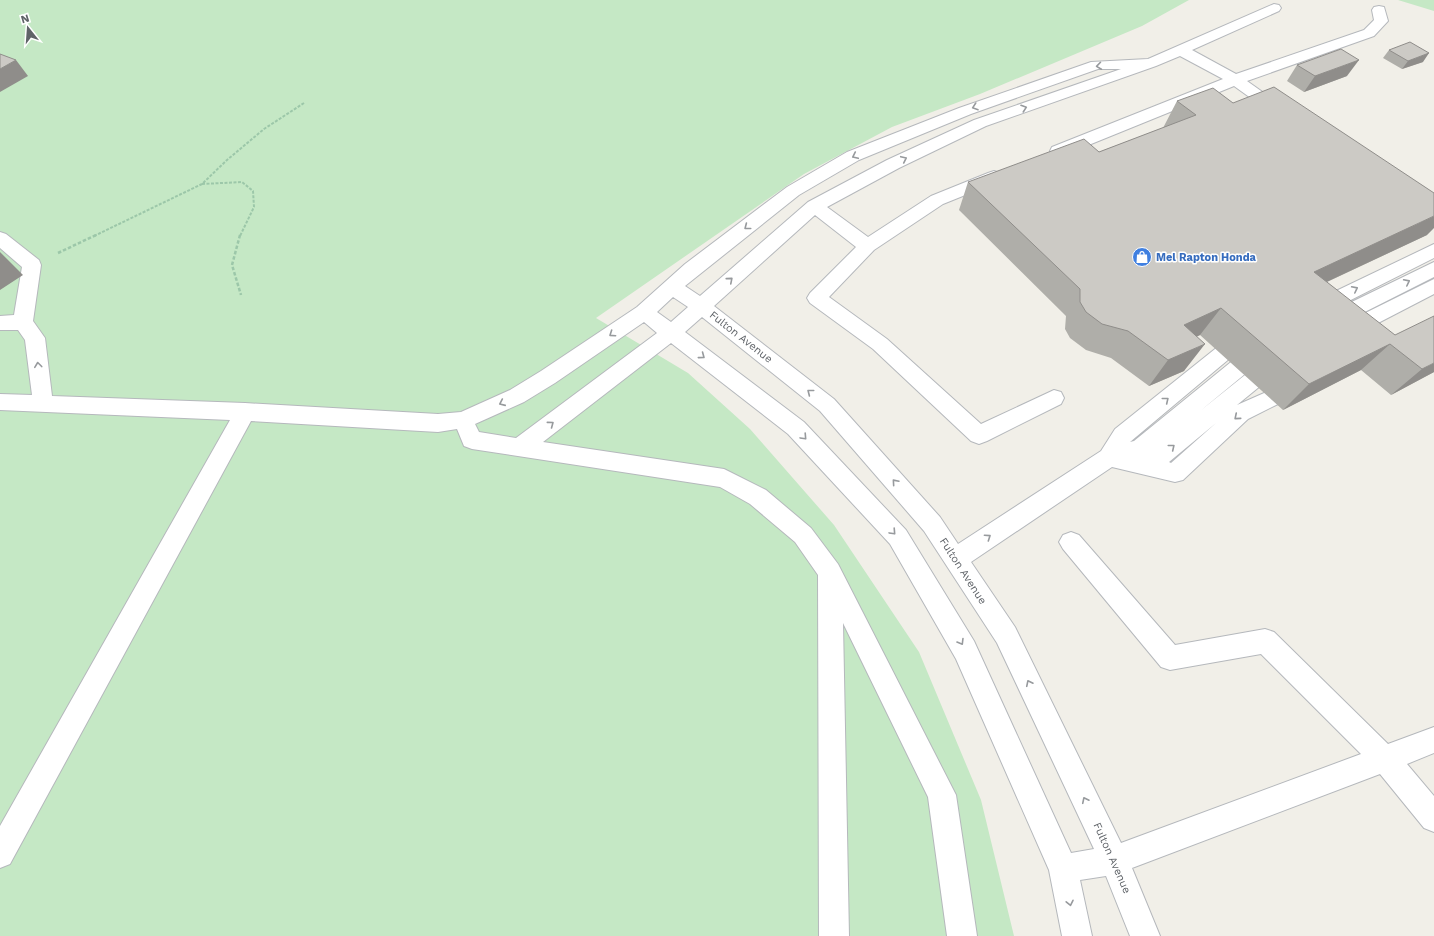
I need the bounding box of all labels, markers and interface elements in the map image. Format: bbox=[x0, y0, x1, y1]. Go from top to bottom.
north arrow bbox=[8, 8, 48, 48]
text: N bbox=[19, 12, 31, 26]
one-way arrow bbox=[1096, 61, 1102, 70]
one-way arrow bbox=[972, 102, 979, 111]
one-way arrow bbox=[1020, 104, 1027, 112]
one-way arrow bbox=[852, 151, 859, 159]
one-way arrow bbox=[900, 156, 908, 164]
one-way arrow bbox=[744, 222, 751, 229]
shop icon: Mel Rapton Honda bbox=[1131, 246, 1153, 268]
place label: Mel Rapton Honda bbox=[1156, 251, 1257, 264]
one-way arrow bbox=[725, 277, 733, 284]
one-way arrow bbox=[1403, 280, 1410, 287]
one-way arrow bbox=[1351, 287, 1358, 294]
street label: Fulton Avenue bbox=[707, 308, 775, 366]
one-way arrow bbox=[609, 329, 616, 337]
one-way arrow bbox=[698, 352, 705, 359]
one-way arrow bbox=[34, 362, 43, 368]
one-way arrow bbox=[807, 389, 815, 396]
one-way arrow bbox=[499, 398, 506, 406]
one-way arrow bbox=[1161, 398, 1168, 405]
one-way arrow bbox=[1234, 412, 1242, 419]
one-way arrow bbox=[546, 422, 553, 429]
one-way arrow bbox=[799, 432, 806, 439]
one-way arrow bbox=[1168, 444, 1175, 451]
one-way arrow bbox=[893, 479, 900, 487]
one-way arrow bbox=[888, 527, 896, 535]
one-way arrow bbox=[984, 534, 991, 542]
street label: Fulton Avenue bbox=[937, 535, 989, 607]
one-way arrow bbox=[956, 638, 963, 645]
one-way arrow bbox=[1026, 679, 1034, 687]
one-way arrow bbox=[1082, 797, 1090, 804]
street label: Fulton Avenue bbox=[1091, 820, 1133, 896]
one-way arrow bbox=[1066, 899, 1074, 906]

